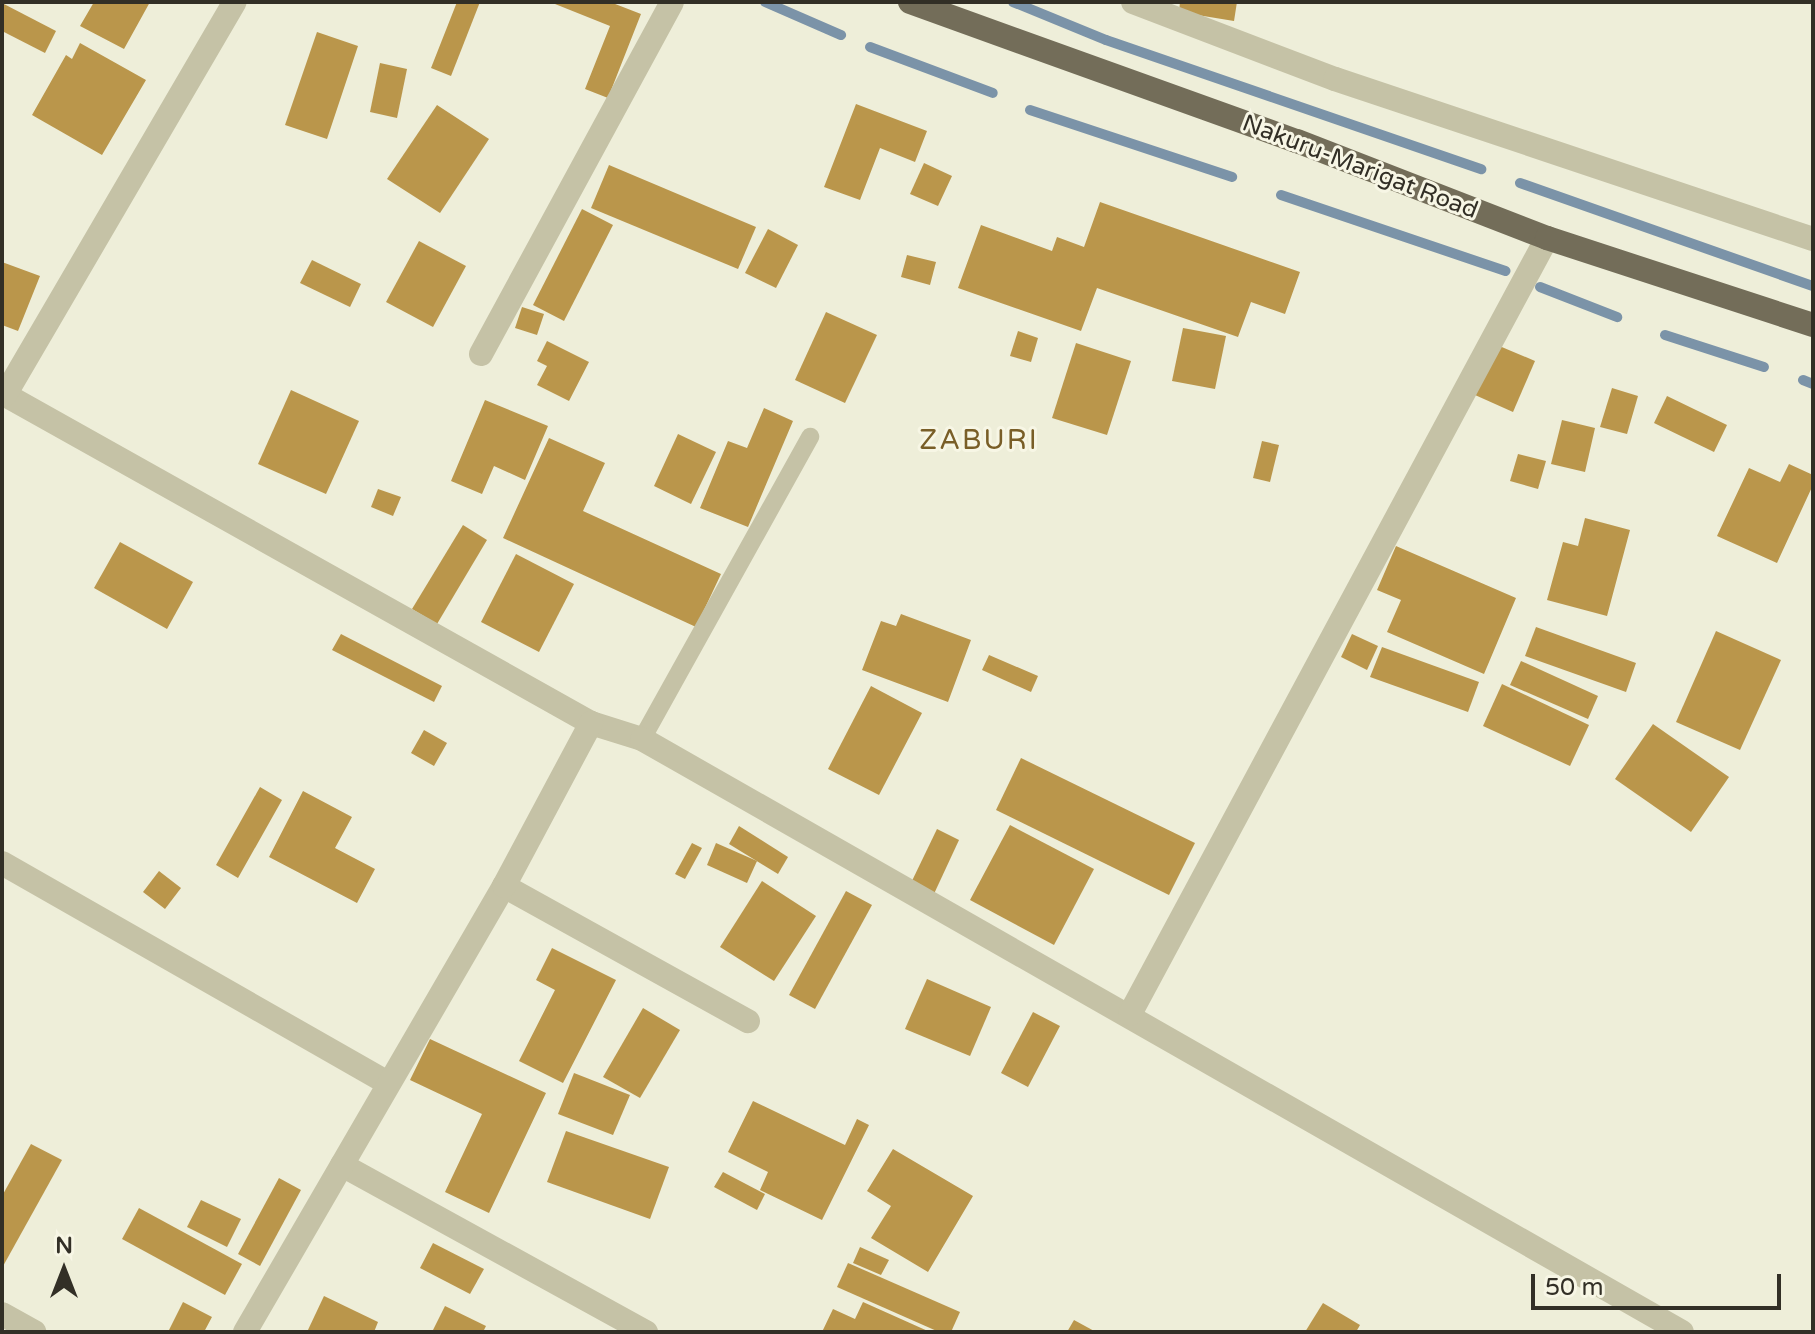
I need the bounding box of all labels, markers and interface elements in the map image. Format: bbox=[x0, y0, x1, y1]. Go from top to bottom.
street label: Nakuru-Marigat Road bbox=[1238, 109, 1482, 225]
district label: ZABURI bbox=[919, 423, 1039, 457]
north arrow bbox=[24, 1230, 104, 1310]
text: N bbox=[55, 1233, 73, 1259]
scale bar bbox=[1535, 1258, 1785, 1308]
text: 50 m bbox=[1545, 1273, 1603, 1302]

